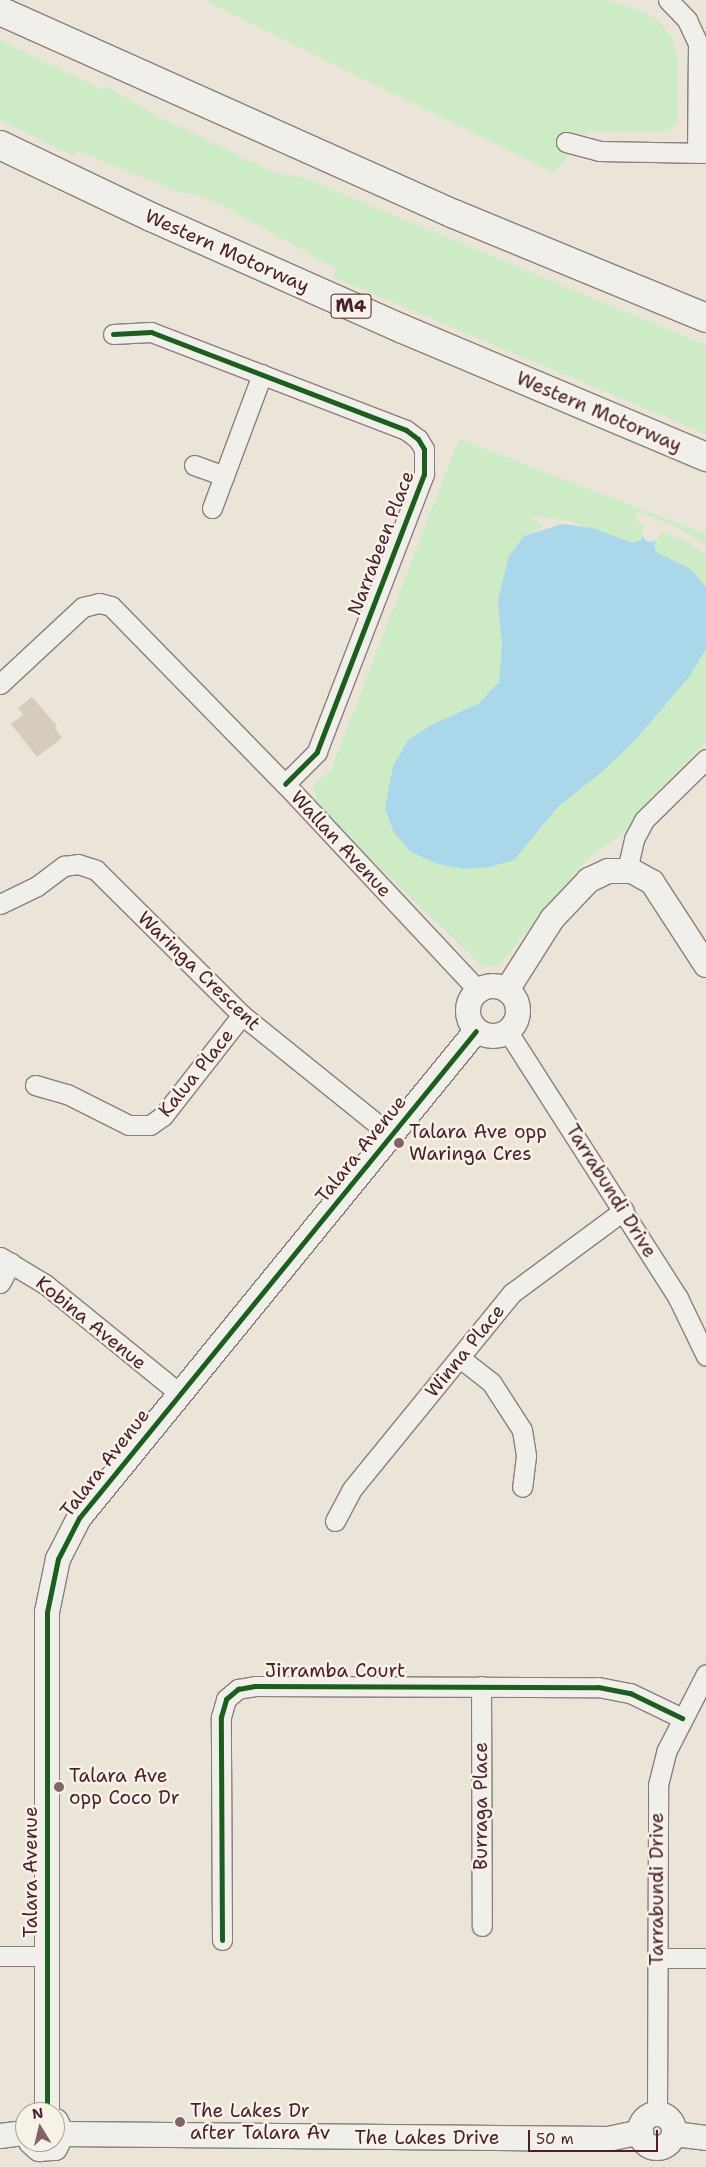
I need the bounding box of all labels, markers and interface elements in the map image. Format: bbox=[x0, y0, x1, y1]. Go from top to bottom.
street label: Western Motorway bbox=[141, 204, 313, 298]
road number: M4 bbox=[330, 290, 372, 322]
street label: Western Motorway bbox=[513, 367, 685, 457]
street label: Narrabeen Place bbox=[343, 468, 419, 618]
street label: Wallan Avenue bbox=[286, 786, 396, 902]
street label: Waringa Crescent bbox=[133, 907, 265, 1035]
street label: Kalua Place bbox=[154, 1024, 238, 1122]
street label: Talara Avenue bbox=[311, 1091, 411, 1207]
street label: Tarrabundi Drive bbox=[561, 1120, 661, 1262]
place label: Talara Ave opp Waringa Cres bbox=[409, 1121, 547, 1165]
marker: Talara Ave opp Waringa Cres bbox=[393, 1137, 405, 1149]
street label: Kobina Avenue bbox=[31, 1271, 151, 1375]
street label: Winna Place bbox=[421, 1300, 509, 1402]
street label: Talara Avenue bbox=[56, 1404, 154, 1522]
street label: Jirramba Court bbox=[265, 1660, 405, 1682]
street label: Burraga Place bbox=[470, 1742, 492, 1870]
place label: Talara Ave opp Coco Dr bbox=[69, 1765, 180, 1809]
marker: Talara Ave opp Coco Dr bbox=[53, 1781, 65, 1793]
street label: Talara Avenue bbox=[20, 1806, 42, 1938]
street label: Tarrabundi Drive bbox=[646, 1812, 668, 1966]
place label: The Lakes Dr after Talara Av bbox=[190, 2100, 330, 2144]
north arrow bbox=[15, 2102, 65, 2152]
text: N bbox=[31, 2103, 45, 2123]
marker: The Lakes Dr after Talara Av bbox=[174, 2116, 186, 2128]
scale bar bbox=[531, 2120, 661, 2152]
street label: The Lakes Drive bbox=[354, 2127, 500, 2149]
text: 50 m bbox=[536, 2129, 574, 2149]

